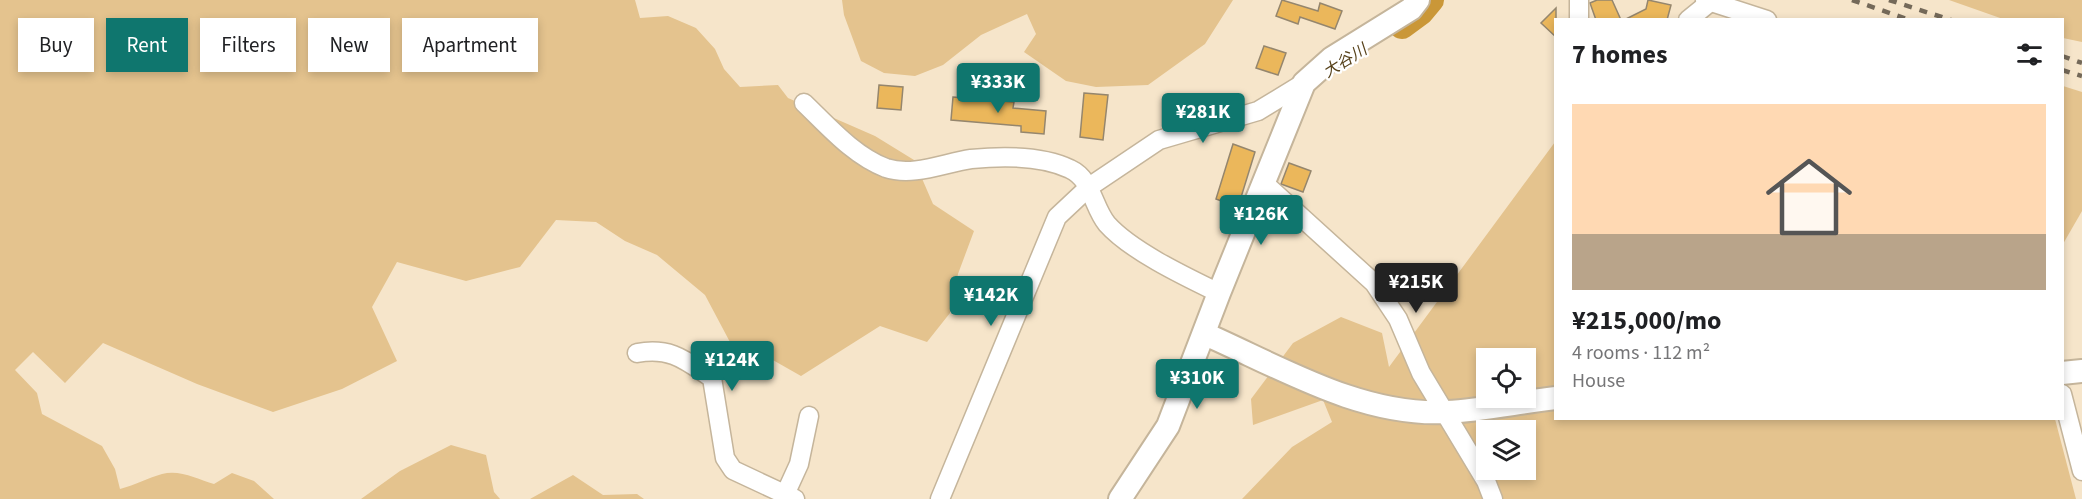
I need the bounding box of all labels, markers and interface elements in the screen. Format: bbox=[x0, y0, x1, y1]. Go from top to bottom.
chip: Buy bbox=[18, 18, 94, 72]
chip: Rent bbox=[106, 18, 188, 72]
chip: Filters bbox=[200, 18, 296, 72]
chip: New bbox=[308, 18, 390, 72]
chip: Apartment bbox=[402, 18, 538, 72]
text: 7 homes bbox=[1572, 36, 1667, 73]
water label: 大谷川 bbox=[1319, 38, 1373, 83]
icon: filters bbox=[2013, 38, 2046, 71]
pin: ¥333K bbox=[956, 63, 1040, 114]
text: ¥333K bbox=[971, 68, 1025, 96]
pin: ¥281K bbox=[1161, 93, 1245, 144]
text: ¥281K bbox=[1176, 98, 1230, 126]
icon: home bbox=[1755, 143, 1863, 251]
pin: ¥126K bbox=[1219, 195, 1303, 246]
text: ¥126K bbox=[1234, 200, 1288, 228]
pin: ¥215K bbox=[1374, 263, 1458, 314]
text: ¥215K bbox=[1389, 268, 1443, 296]
pin: ¥142K bbox=[949, 276, 1033, 327]
text: ¥142K bbox=[964, 281, 1018, 309]
text: ¥215,000/mo bbox=[1572, 302, 1721, 339]
text: 4 rooms · 112 m² bbox=[1572, 339, 1710, 367]
pin: ¥124K bbox=[690, 341, 774, 392]
text: ¥124K bbox=[705, 346, 759, 374]
map controls bbox=[1476, 348, 1536, 480]
button: locate bbox=[1476, 348, 1536, 408]
pin: ¥310K bbox=[1155, 359, 1239, 410]
text: ¥310K bbox=[1170, 364, 1224, 392]
text: House bbox=[1572, 367, 1625, 395]
button: layers bbox=[1476, 420, 1536, 480]

